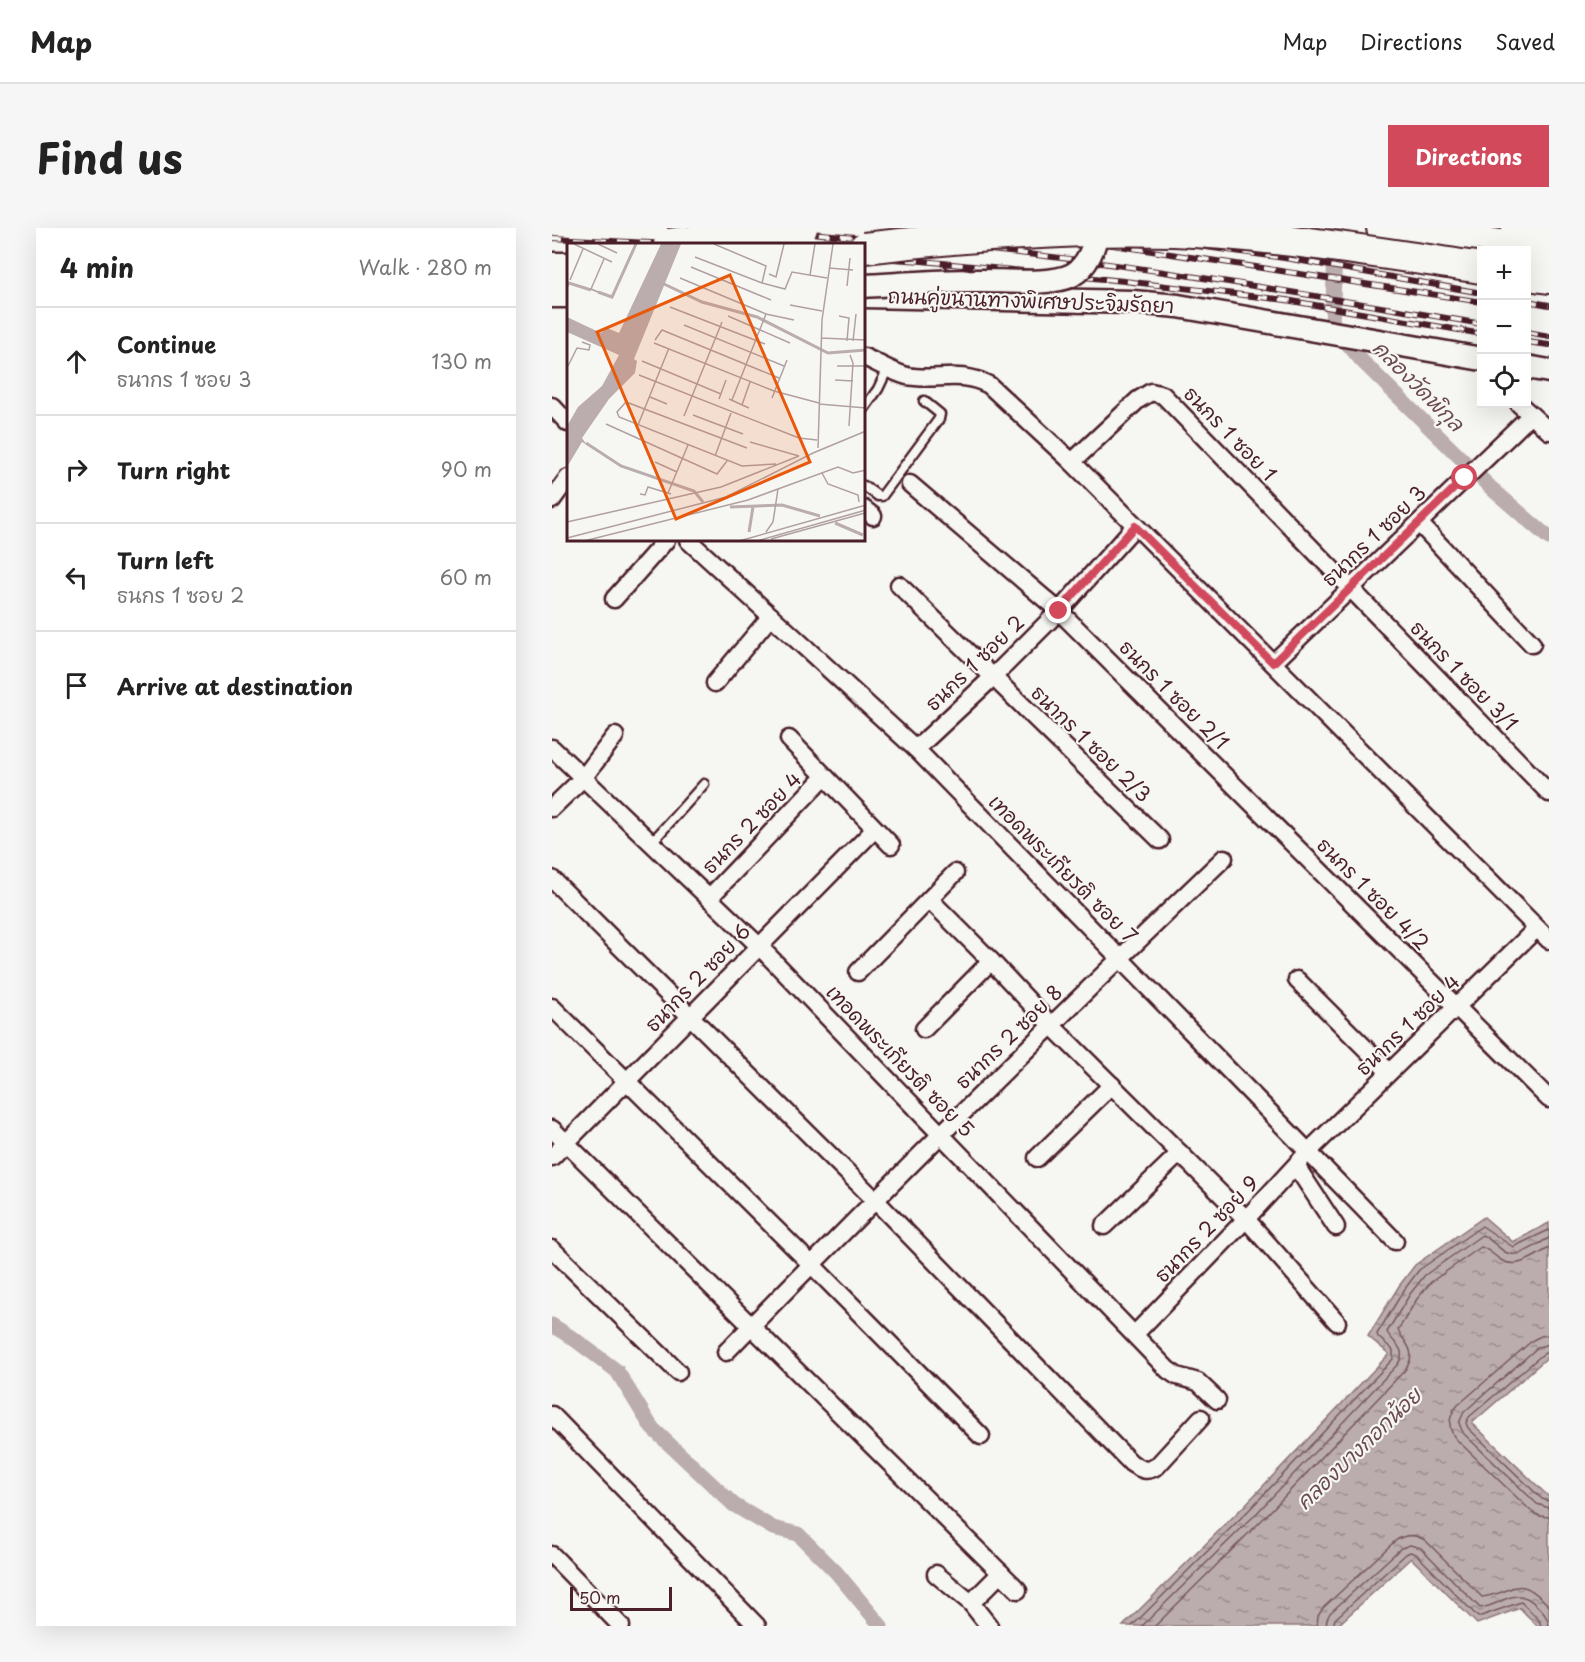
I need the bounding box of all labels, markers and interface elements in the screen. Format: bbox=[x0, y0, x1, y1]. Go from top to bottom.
text: Map bbox=[30, 20, 92, 63]
text: Map bbox=[1282, 25, 1327, 57]
text: Directions bbox=[1360, 25, 1462, 57]
text: Saved bbox=[1495, 25, 1555, 57]
text: Find us bbox=[36, 125, 183, 188]
button: Directions bbox=[1388, 125, 1549, 187]
inset map bbox=[567, 243, 866, 542]
map controls bbox=[1477, 246, 1531, 408]
button: + bbox=[1477, 246, 1531, 300]
text: 4 min bbox=[60, 248, 134, 287]
text: Walk · 280 m bbox=[359, 252, 492, 282]
street label: ถนนคู่ขนานทางพิเศษประจิมรัถยา bbox=[887, 280, 1175, 322]
button: − bbox=[1477, 300, 1531, 354]
text: Continue bbox=[117, 327, 216, 360]
water label: คลองวัดพิกุล bbox=[1365, 332, 1473, 440]
icon: ahead bbox=[60, 345, 93, 378]
text: 130 m bbox=[432, 346, 492, 376]
button: locate bbox=[1477, 354, 1531, 408]
text: ธนากร 1 ซอย 3 bbox=[117, 364, 251, 394]
street label: ธนกร 1 ซอย 1 bbox=[1178, 379, 1284, 488]
icon: right bbox=[60, 453, 93, 486]
text: Turn right bbox=[117, 453, 230, 486]
text: 90 m bbox=[441, 454, 492, 484]
route start bbox=[1451, 464, 1477, 490]
street label: ธนากร 1 ซอย 3 bbox=[1315, 478, 1432, 593]
text: Turn left bbox=[117, 543, 214, 576]
icon: left bbox=[60, 561, 93, 594]
text: 60 m bbox=[440, 562, 492, 592]
text: ธนกร 1 ซอย 2 bbox=[117, 580, 244, 610]
route end bbox=[1045, 597, 1071, 623]
street label: ธนกร 1 ซอย 2 bbox=[918, 607, 1031, 717]
street label: ธนกร 1 ซอย 3/1 bbox=[1404, 613, 1525, 737]
street label: ธนกร 1 ซอย 2/1 bbox=[1113, 633, 1236, 756]
icon: arrive bbox=[60, 669, 93, 702]
text: Arrive at destination bbox=[117, 669, 353, 702]
street label: ธนากร 1 ซอย 2/3 bbox=[1025, 678, 1158, 809]
street label: ธนกร 2 ซอย 4 bbox=[695, 765, 808, 880]
street label: เทอดพระเกียรติ ซอย 7 bbox=[982, 787, 1145, 950]
street label: ธนกร 1 ซอย 4/2 bbox=[1311, 830, 1437, 956]
street label: ธนากร 2 ซอย 6 bbox=[638, 916, 757, 1038]
street label: ธนากร 1 ซอย 4 bbox=[1349, 967, 1466, 1082]
street label: เทอดพระเกียรติ ซอย 5 bbox=[820, 977, 982, 1143]
street label: ธนากร 2 ซอย 8 bbox=[948, 977, 1069, 1095]
street label: ธนากร 2 ซอย 9 bbox=[1147, 1168, 1265, 1289]
water label: คลองบางกอกน้อย bbox=[1288, 1378, 1429, 1516]
scale bar bbox=[570, 1584, 672, 1612]
text: 50 m bbox=[579, 1585, 620, 1609]

